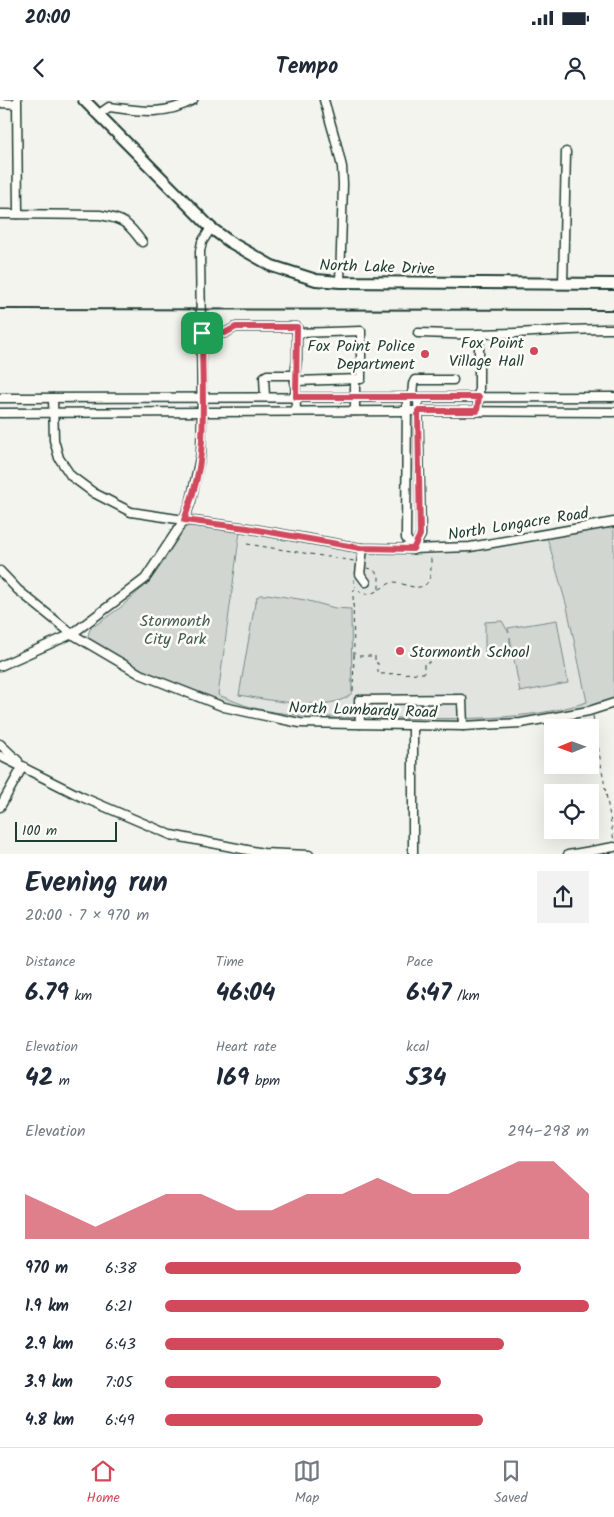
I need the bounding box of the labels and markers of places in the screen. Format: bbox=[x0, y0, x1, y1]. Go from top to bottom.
pin bbox=[181, 312, 223, 354]
place label: Fox Point Village Hall bbox=[449, 331, 525, 374]
place label: Fox Point Police Department bbox=[307, 334, 416, 377]
marker: Fox Point Village Hall bbox=[528, 345, 540, 357]
marker: Fox Point Police Department bbox=[419, 348, 431, 360]
place label: Stormonth School bbox=[410, 640, 530, 665]
marker: Stormonth School bbox=[394, 645, 406, 657]

